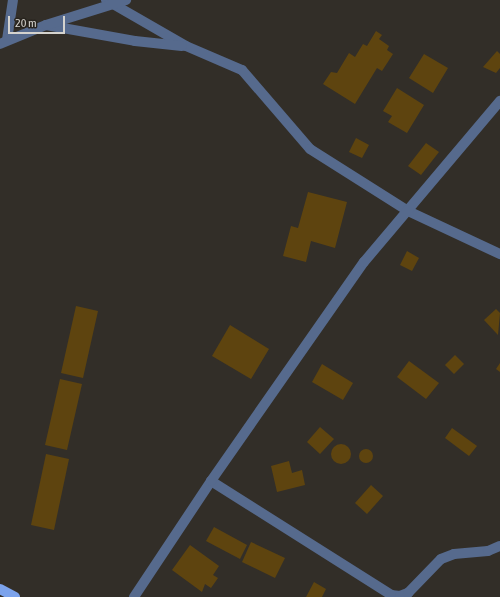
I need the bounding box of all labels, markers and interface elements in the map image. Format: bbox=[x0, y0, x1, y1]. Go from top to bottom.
scale bar bbox=[10, 8, 67, 34]
text: 20 m bbox=[15, 16, 37, 30]

